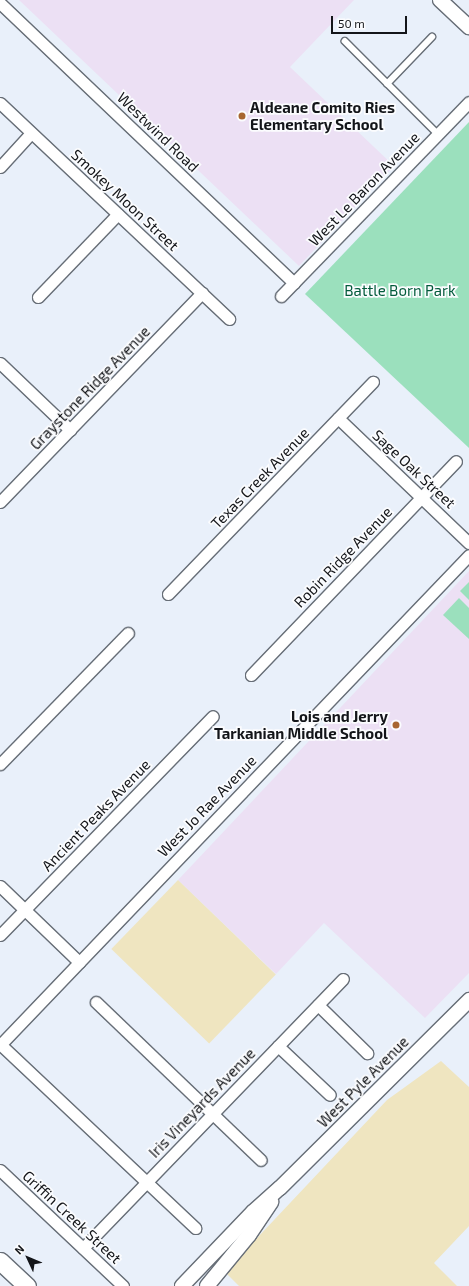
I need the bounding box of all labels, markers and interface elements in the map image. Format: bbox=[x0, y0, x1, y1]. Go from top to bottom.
scale bar bbox=[333, 8, 409, 34]
text: 50 m bbox=[338, 16, 365, 30]
street label: Westwind Road bbox=[113, 88, 203, 176]
place label: Aldeane Comito Ries Elementary School bbox=[250, 98, 395, 133]
marker: Aldeane Comito Ries Elementary School bbox=[237, 111, 247, 121]
street label: West Le Baron Avenue bbox=[305, 128, 423, 250]
street label: Smokey Moon Street bbox=[67, 145, 183, 255]
park label: Battle Born Park bbox=[344, 282, 456, 300]
street label: Graystone Ridge Avenue bbox=[26, 322, 154, 454]
street label: Texas Creek Avenue bbox=[207, 424, 313, 532]
street label: Sage Oak Street bbox=[369, 426, 459, 512]
street label: Robin Ridge Avenue bbox=[290, 503, 396, 611]
place label: Lois and Jerry Tarkanian Middle School bbox=[214, 707, 388, 742]
marker: Lois and Jerry Tarkanian Middle School bbox=[391, 720, 401, 730]
street label: West Jo Rae Avenue bbox=[154, 751, 260, 861]
street label: Ancient Peaks Avenue bbox=[38, 755, 154, 875]
street label: West Pyle Avenue bbox=[314, 1033, 412, 1131]
street label: Iris Vineyards Avenue bbox=[145, 1044, 259, 1162]
street label: Griffin Creek Street bbox=[19, 1167, 125, 1267]
north arrow bbox=[8, 1238, 48, 1278]
text: N bbox=[12, 1242, 26, 1257]

